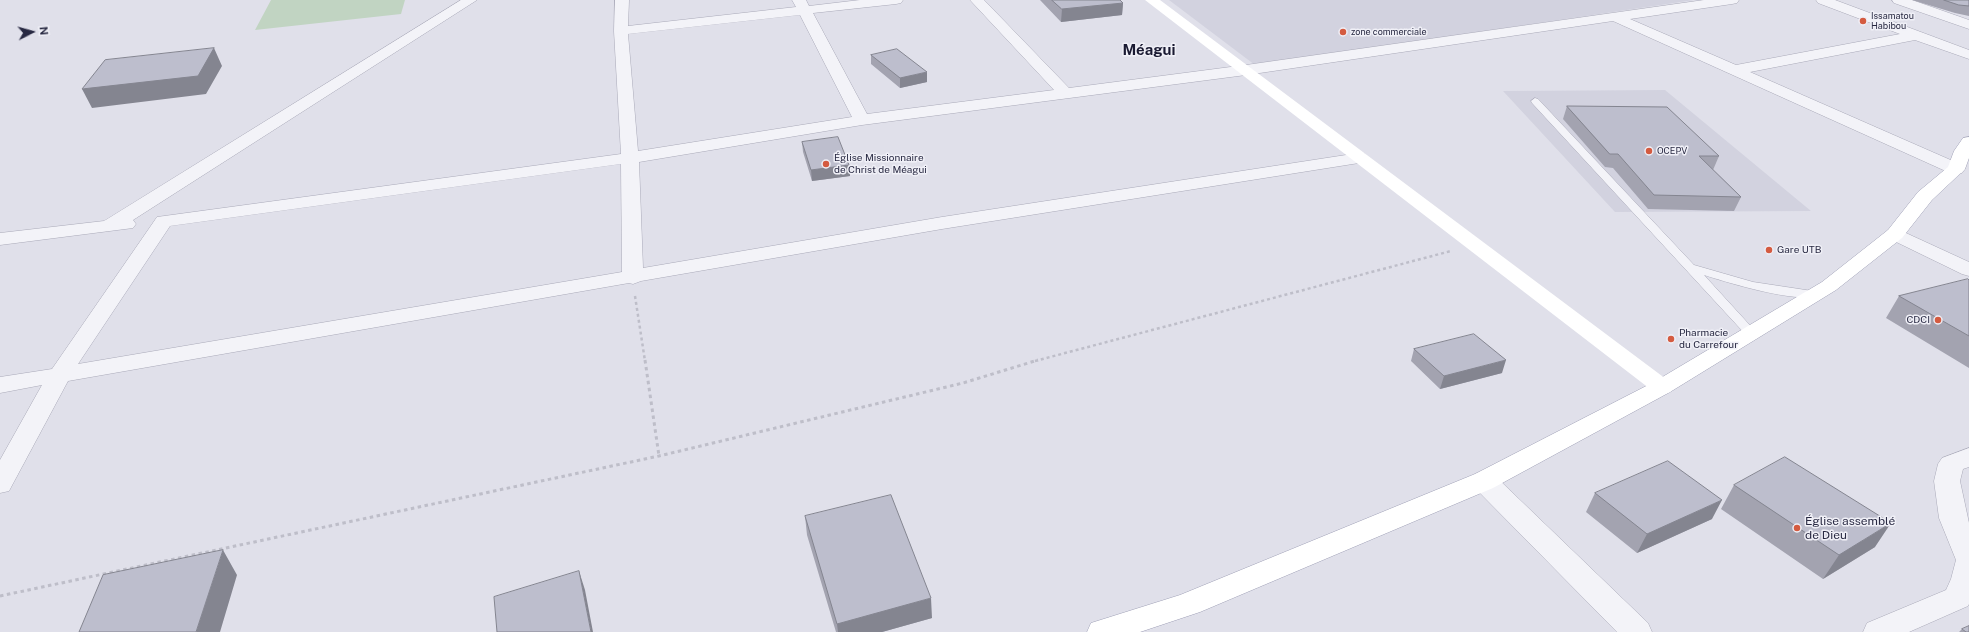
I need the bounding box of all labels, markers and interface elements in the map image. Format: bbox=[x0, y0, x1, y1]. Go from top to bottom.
place label: Issamatou Habibou bbox=[1871, 11, 1914, 32]
north arrow bbox=[12, 12, 52, 52]
marker: Issamatou Habibou bbox=[1858, 16, 1868, 26]
text: N bbox=[38, 26, 50, 36]
marker: zone commerciale bbox=[1338, 27, 1348, 37]
place label: zone commerciale bbox=[1351, 27, 1427, 37]
district label: Méagui bbox=[1123, 41, 1175, 59]
marker: OCEPV bbox=[1644, 146, 1654, 156]
place label: OCEPV bbox=[1657, 146, 1687, 156]
place label: Église Missionnaire de Christ de Méagui bbox=[834, 152, 927, 176]
marker: Église Missionnaire de Christ de Méagui bbox=[821, 159, 831, 169]
place label: Gare UTB bbox=[1777, 244, 1821, 256]
marker: Gare UTB bbox=[1764, 245, 1774, 255]
place label: CDCI bbox=[1906, 314, 1930, 326]
marker: CDCI bbox=[1933, 315, 1943, 325]
place label: Pharmacie du Carrefour bbox=[1679, 327, 1738, 350]
marker: Pharmacie du Carrefour bbox=[1666, 334, 1676, 344]
place label: Église assemblé de Dieu bbox=[1805, 514, 1895, 542]
marker: Église assemblé de Dieu bbox=[1792, 523, 1802, 533]

